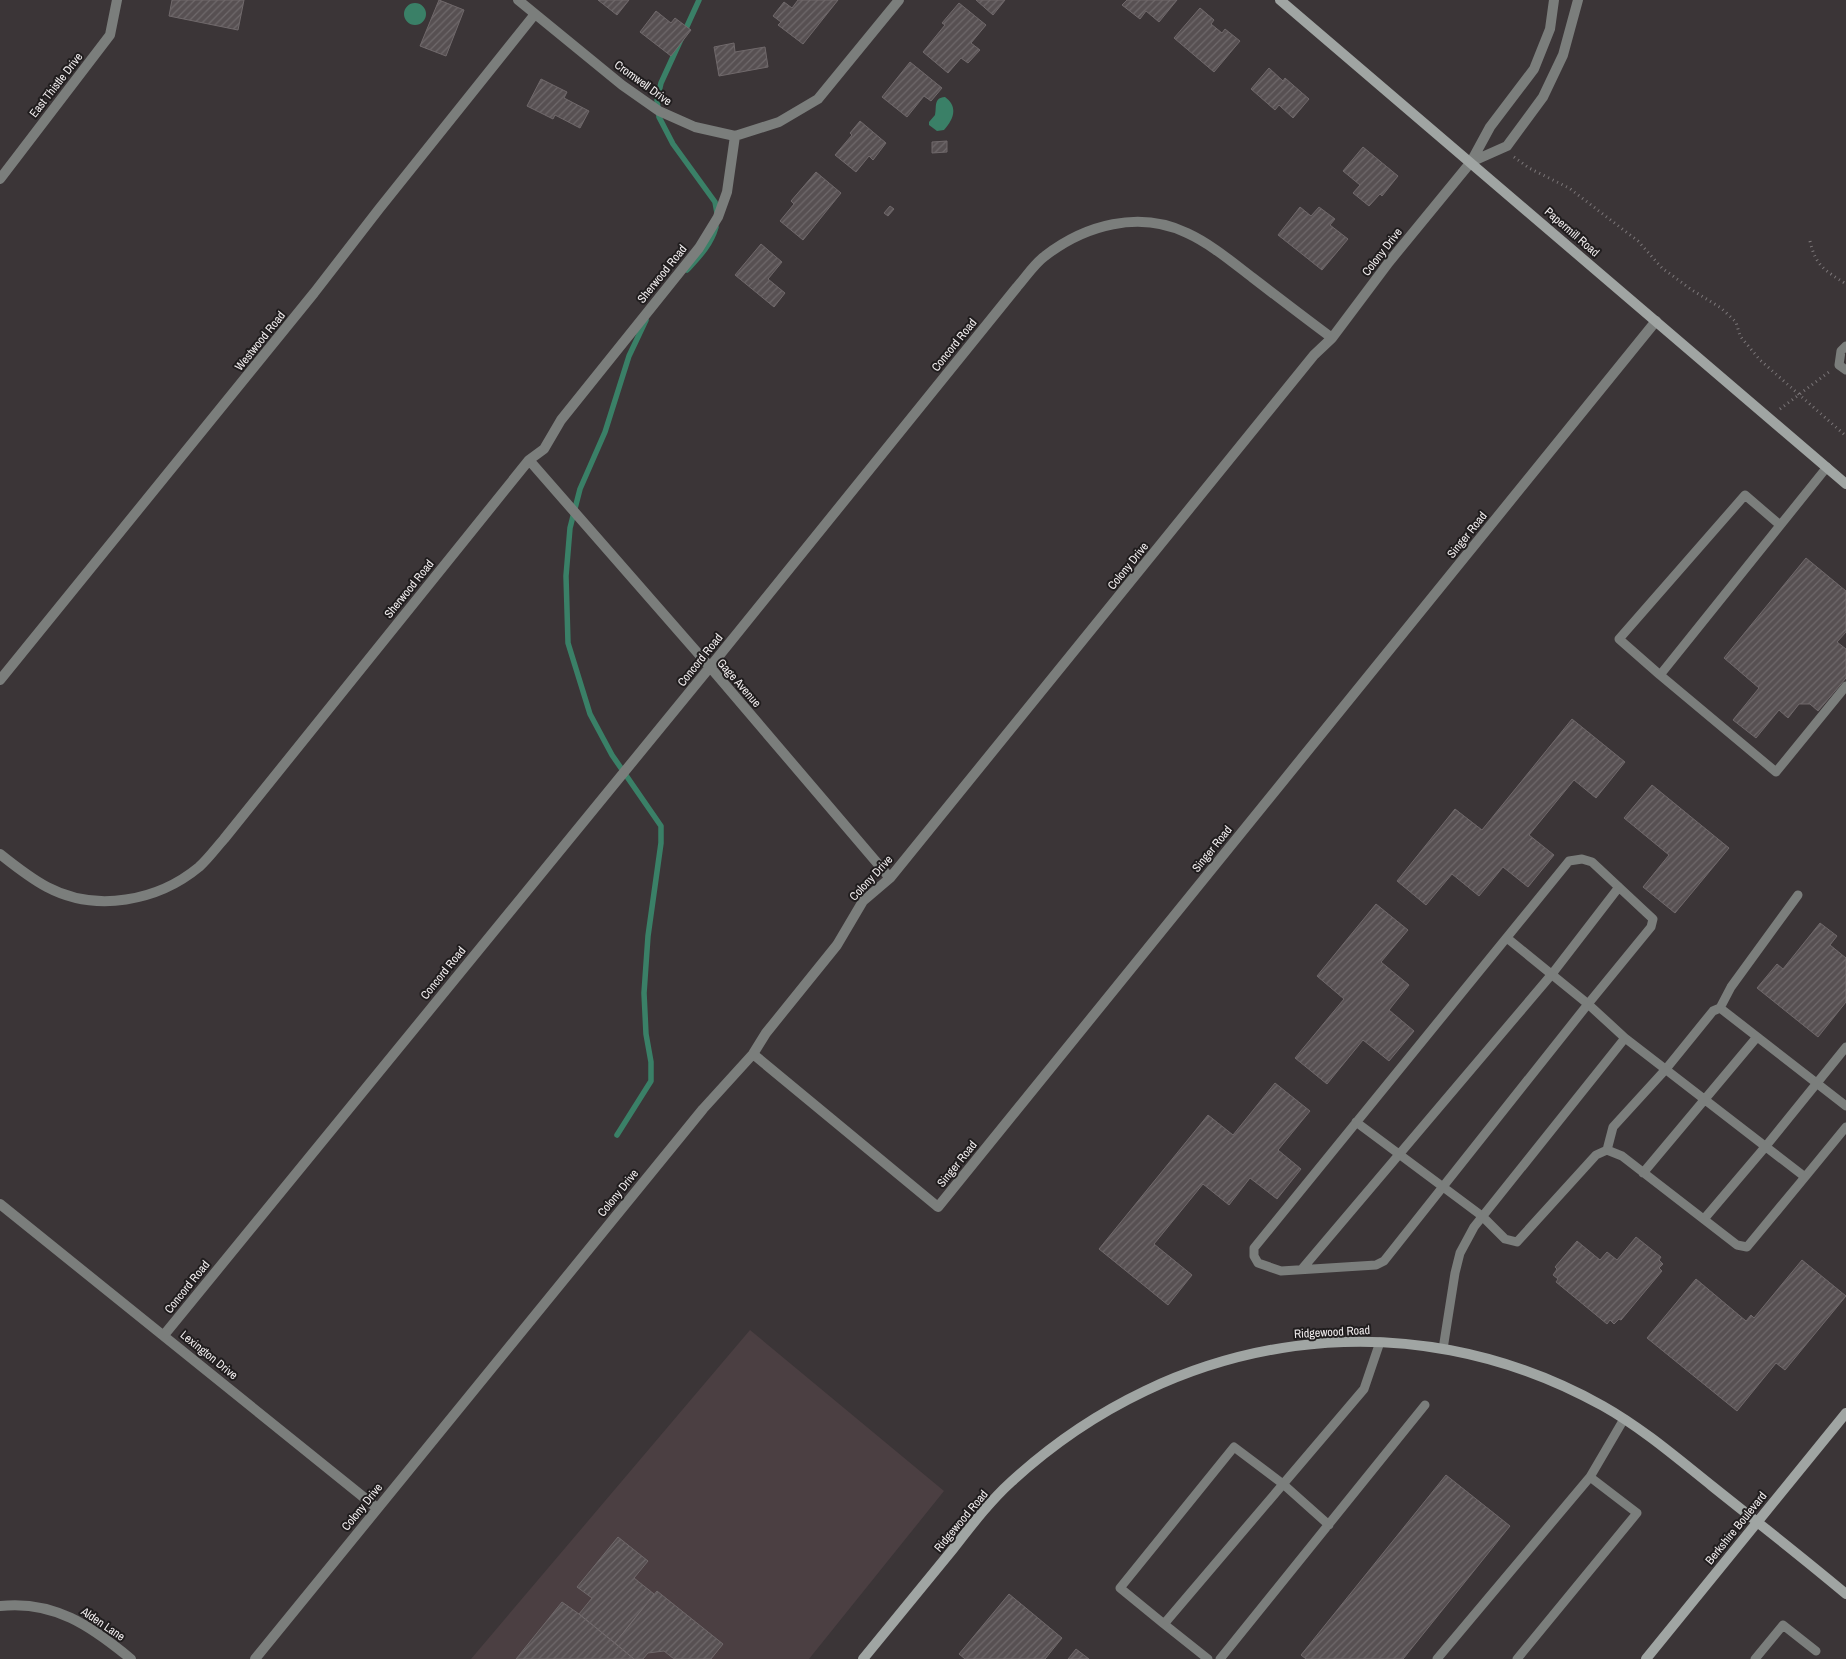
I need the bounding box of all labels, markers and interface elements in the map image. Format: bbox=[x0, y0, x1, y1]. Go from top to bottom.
street label: East Thistle Drive bbox=[26, 49, 86, 121]
street label: Cromwell Drive bbox=[611, 57, 675, 109]
street label: Papermill Road bbox=[1541, 204, 1603, 260]
street label: Colony Drive bbox=[1358, 225, 1406, 279]
street label: Sherwood Road bbox=[634, 242, 690, 306]
street label: Westwood Road bbox=[231, 308, 289, 374]
street label: Concord Road bbox=[928, 315, 980, 375]
street label: Singer Road bbox=[1443, 508, 1491, 562]
street label: Colony Drive bbox=[1104, 539, 1152, 593]
street label: Sherwood Road bbox=[381, 557, 437, 621]
street label: Concord Road bbox=[674, 630, 726, 690]
street label: Gage Avenue bbox=[713, 655, 765, 711]
street label: Singer Road bbox=[1188, 822, 1236, 876]
street label: Colony Drive bbox=[846, 852, 896, 904]
street label: Concord Road bbox=[417, 943, 469, 1003]
street label: Singer Road bbox=[933, 1137, 981, 1191]
street label: Colony Drive bbox=[594, 1166, 642, 1220]
street label: Concord Road bbox=[161, 1257, 213, 1317]
street label: Ridgewood Road bbox=[1294, 1322, 1370, 1342]
street label: Lexington Drive bbox=[177, 1327, 241, 1383]
street label: Colony Drive bbox=[338, 1480, 386, 1534]
street label: Ridgewood Road bbox=[930, 1487, 992, 1555]
street label: Berkshire Boulevard bbox=[1702, 1488, 1770, 1568]
street label: Alden Lane bbox=[77, 1603, 128, 1645]

